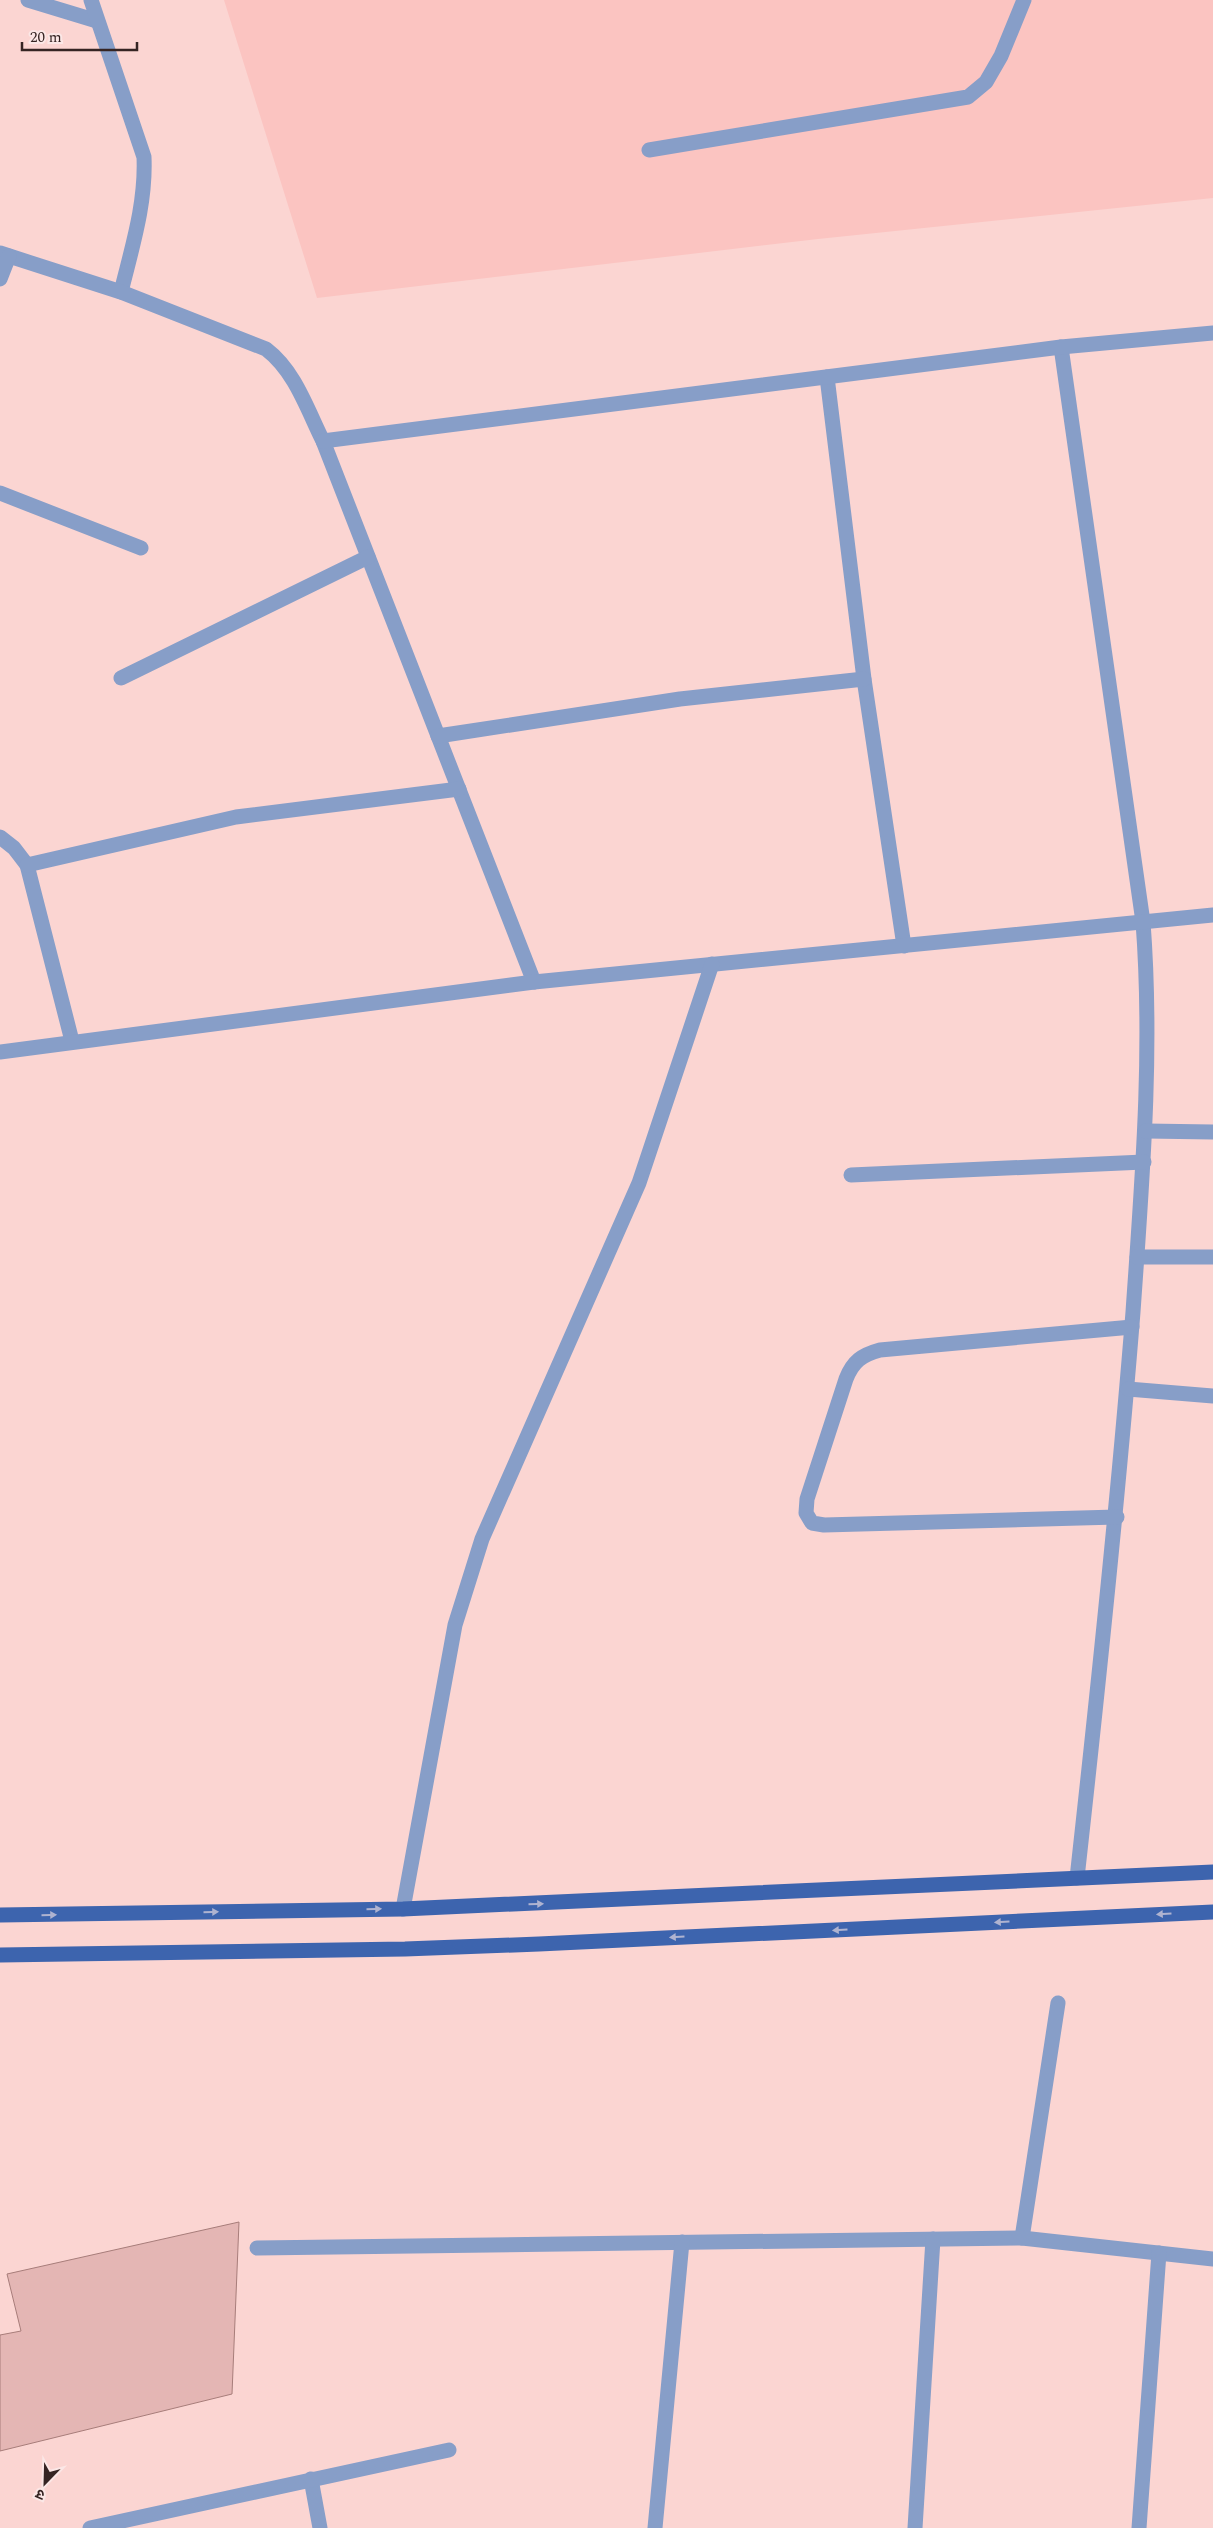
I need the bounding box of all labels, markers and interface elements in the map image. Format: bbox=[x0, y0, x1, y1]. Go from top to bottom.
scale bar bbox=[22, 20, 138, 52]
text: 20 m bbox=[30, 26, 62, 49]
one-way arrow bbox=[528, 1900, 544, 1908]
one-way arrow bbox=[366, 1905, 382, 1913]
one-way arrow bbox=[203, 1908, 219, 1916]
one-way arrow bbox=[41, 1910, 57, 1918]
one-way arrow bbox=[1156, 1910, 1172, 1918]
one-way arrow bbox=[994, 1918, 1010, 1926]
one-way arrow bbox=[831, 1926, 847, 1934]
one-way arrow bbox=[669, 1934, 685, 1942]
north arrow bbox=[20, 2458, 70, 2508]
text: उ bbox=[32, 2483, 48, 2506]

